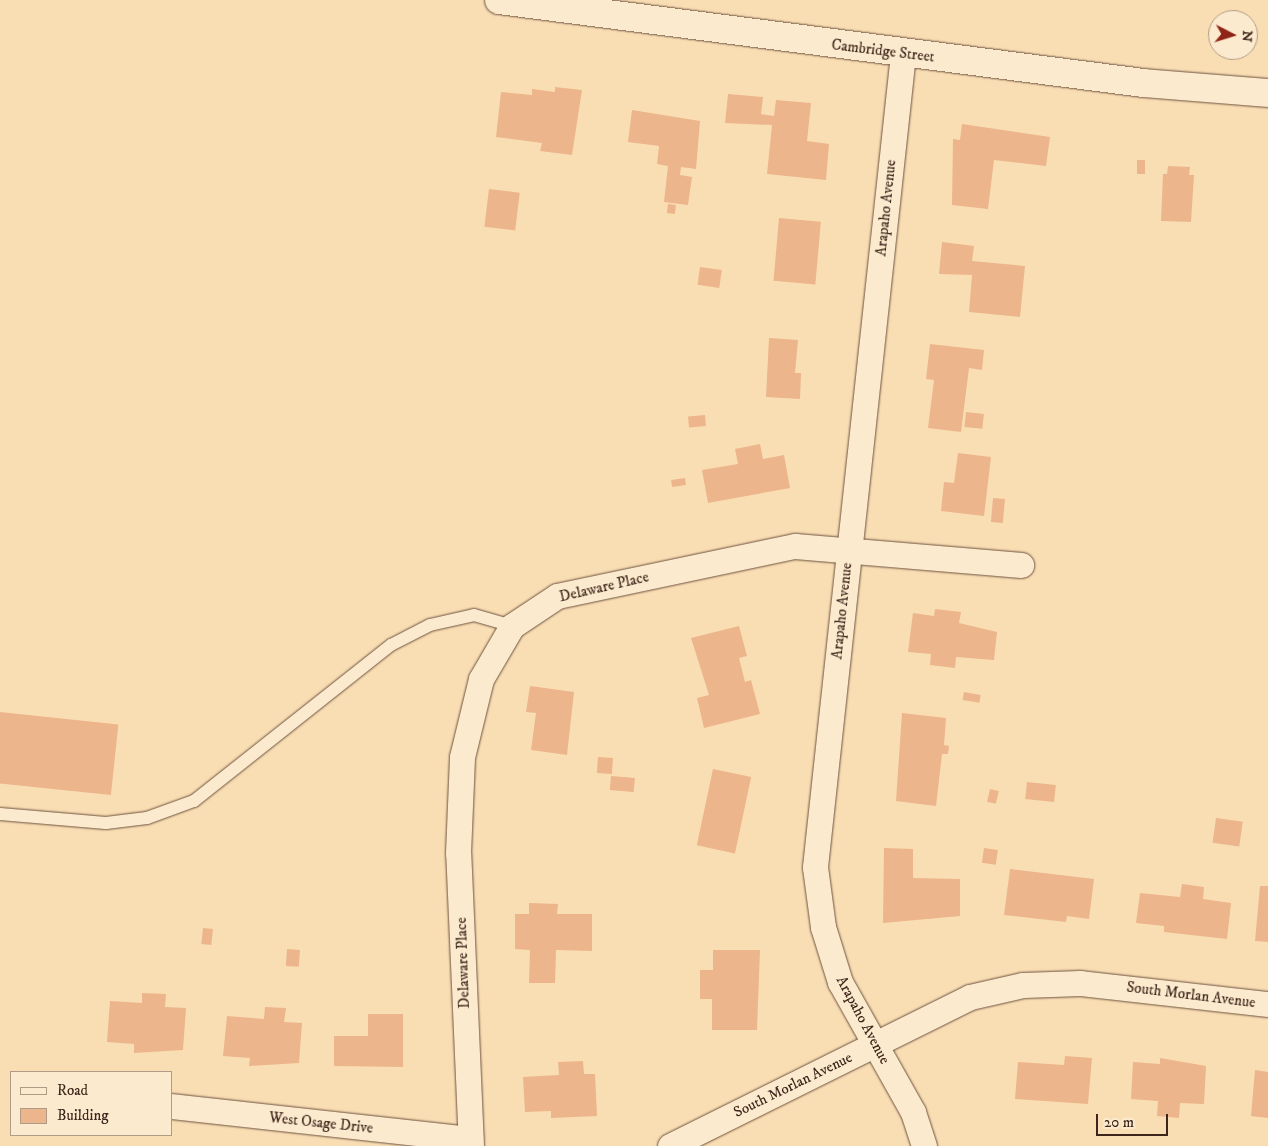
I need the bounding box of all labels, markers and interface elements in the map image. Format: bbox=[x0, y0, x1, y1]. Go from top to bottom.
north arrow bbox=[1208, 10, 1258, 60]
text: N bbox=[1237, 30, 1256, 43]
street label: Cambridge Street bbox=[830, 36, 936, 66]
street label: Arapaho Avenue bbox=[872, 159, 900, 257]
street label: Arapaho Avenue bbox=[828, 562, 856, 660]
street label: Delaware Place bbox=[557, 568, 651, 606]
street label: Delaware Place bbox=[452, 917, 474, 1009]
street label: Arapaho Avenue bbox=[832, 973, 894, 1067]
street label: South Morlan Avenue bbox=[1126, 978, 1256, 1012]
street label: South Morlan Avenue bbox=[731, 1048, 855, 1122]
legend bbox=[10, 1071, 172, 1136]
text: Road bbox=[57, 1081, 88, 1100]
scale bar bbox=[1098, 1104, 1170, 1136]
text: Building bbox=[57, 1106, 109, 1125]
street label: West Osage Drive bbox=[268, 1109, 374, 1137]
text: 20 m bbox=[1104, 1113, 1134, 1132]

